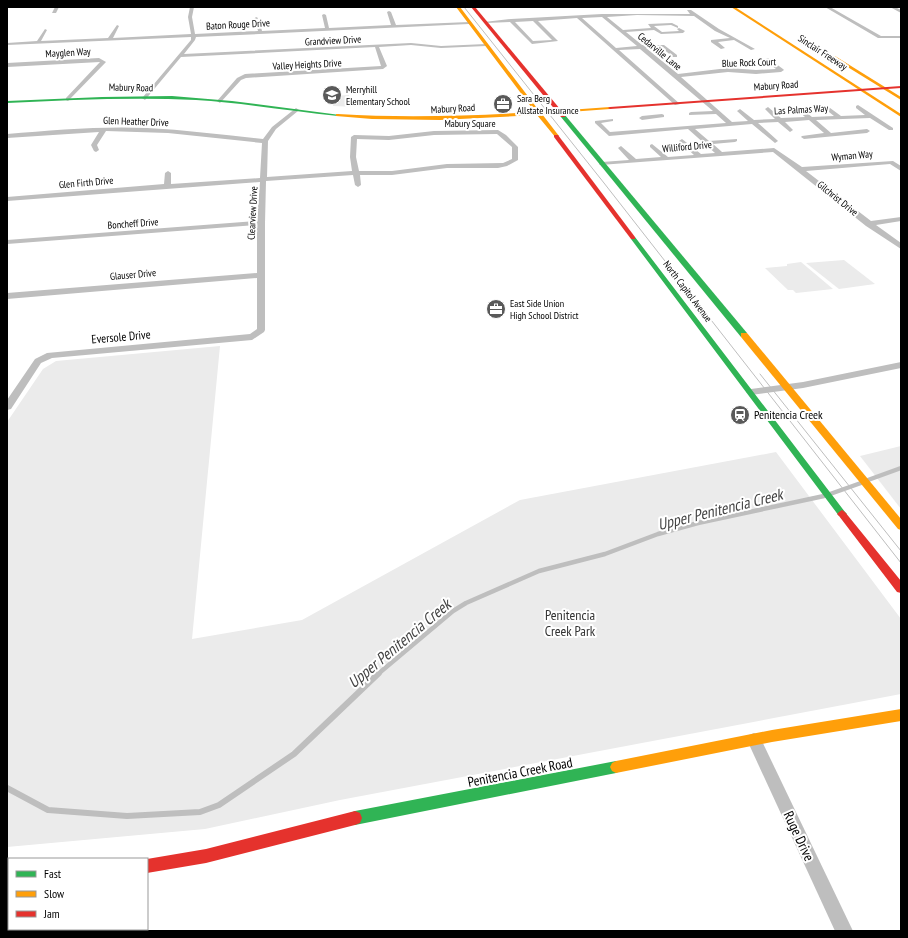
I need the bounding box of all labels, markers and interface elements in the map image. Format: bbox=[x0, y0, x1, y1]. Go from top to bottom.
street label: Baton Rouge Drive bbox=[206, 16, 270, 33]
street label: Cedarville Lane bbox=[635, 30, 684, 73]
street label: Sinclair Freeway bbox=[796, 32, 850, 73]
street label: Grandview Drive bbox=[304, 33, 362, 48]
street label: Mayglen Way bbox=[45, 45, 91, 60]
street label: Blue Rock Court bbox=[722, 55, 777, 70]
street label: Valley Heights Drive bbox=[271, 56, 342, 73]
street label: Mabury Road bbox=[753, 77, 799, 94]
street label: Mabury Road bbox=[109, 81, 153, 94]
place label: Merryhill Elementary School bbox=[346, 83, 411, 108]
school or university icon: Merryhill Elementary School bbox=[321, 84, 343, 106]
place label: Sara Berg Allstate Insurance bbox=[517, 92, 579, 117]
office icon: Sara Berg Allstate Insurance bbox=[492, 93, 514, 115]
street label: Mabury Road bbox=[430, 101, 476, 116]
street label: Las Palmas Way bbox=[774, 102, 829, 117]
street label: Glen Heather Drive bbox=[103, 114, 169, 129]
street label: Mabury Square bbox=[444, 117, 496, 130]
street label: Williford Drive bbox=[662, 138, 712, 155]
street label: Wyman Way bbox=[831, 147, 873, 164]
street label: Glen Firth Drive bbox=[58, 174, 114, 191]
street label: Gilchrist Drive bbox=[815, 178, 861, 219]
street label: Clearview Drive bbox=[245, 186, 260, 240]
street label: Boncheff Drive bbox=[107, 215, 159, 232]
street label: North Capitol Avenue bbox=[660, 258, 715, 325]
street label: Glauser Drive bbox=[109, 266, 157, 283]
place label: East Side Union High School District bbox=[510, 297, 579, 322]
office icon: East Side Union High School District bbox=[485, 298, 507, 320]
street label: Eversole Drive bbox=[91, 326, 151, 347]
station icon: Penitencia Creek bbox=[729, 404, 751, 426]
place label: Penitencia Creek bbox=[754, 407, 823, 422]
water label: Upper Penitencia Creek bbox=[655, 483, 786, 534]
water label: Upper Penitencia Creek bbox=[343, 593, 456, 692]
park label: Penitencia Creek Park bbox=[545, 606, 596, 640]
street label: Penitencia Creek Road bbox=[466, 753, 574, 791]
street label: Ruge Drive bbox=[780, 808, 818, 864]
legend bbox=[8, 858, 148, 930]
text: Fast bbox=[44, 866, 62, 881]
text: Slow bbox=[44, 886, 65, 901]
text: Jam bbox=[43, 906, 60, 921]

